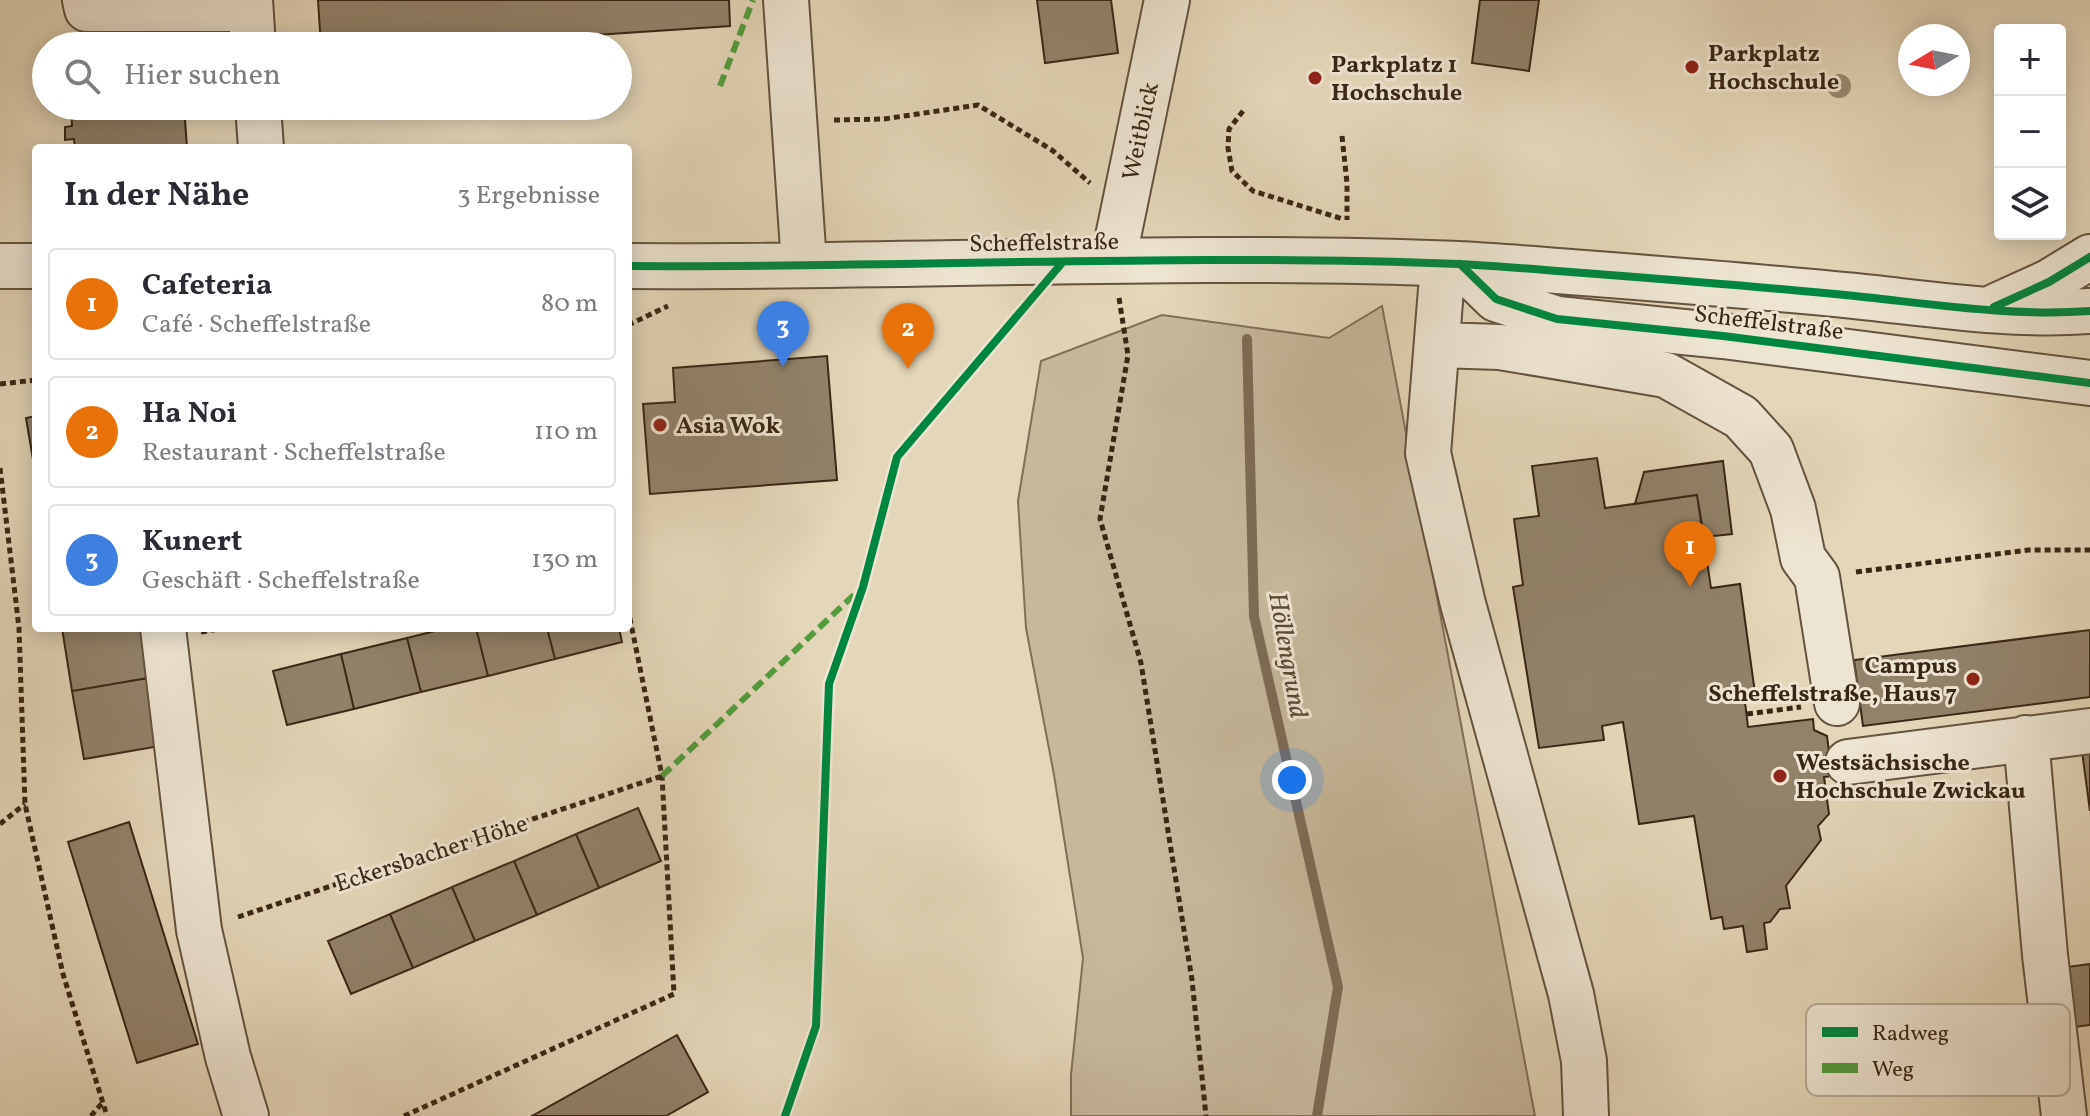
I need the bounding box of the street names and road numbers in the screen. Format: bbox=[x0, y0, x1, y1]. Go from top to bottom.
street label: Weitblick bbox=[1115, 79, 1169, 184]
street label: Scheffelstraße bbox=[969, 226, 1119, 262]
street label: Scheffelstraße bbox=[1692, 298, 1845, 350]
street label: Eckersbacher Höhe bbox=[331, 808, 532, 902]

